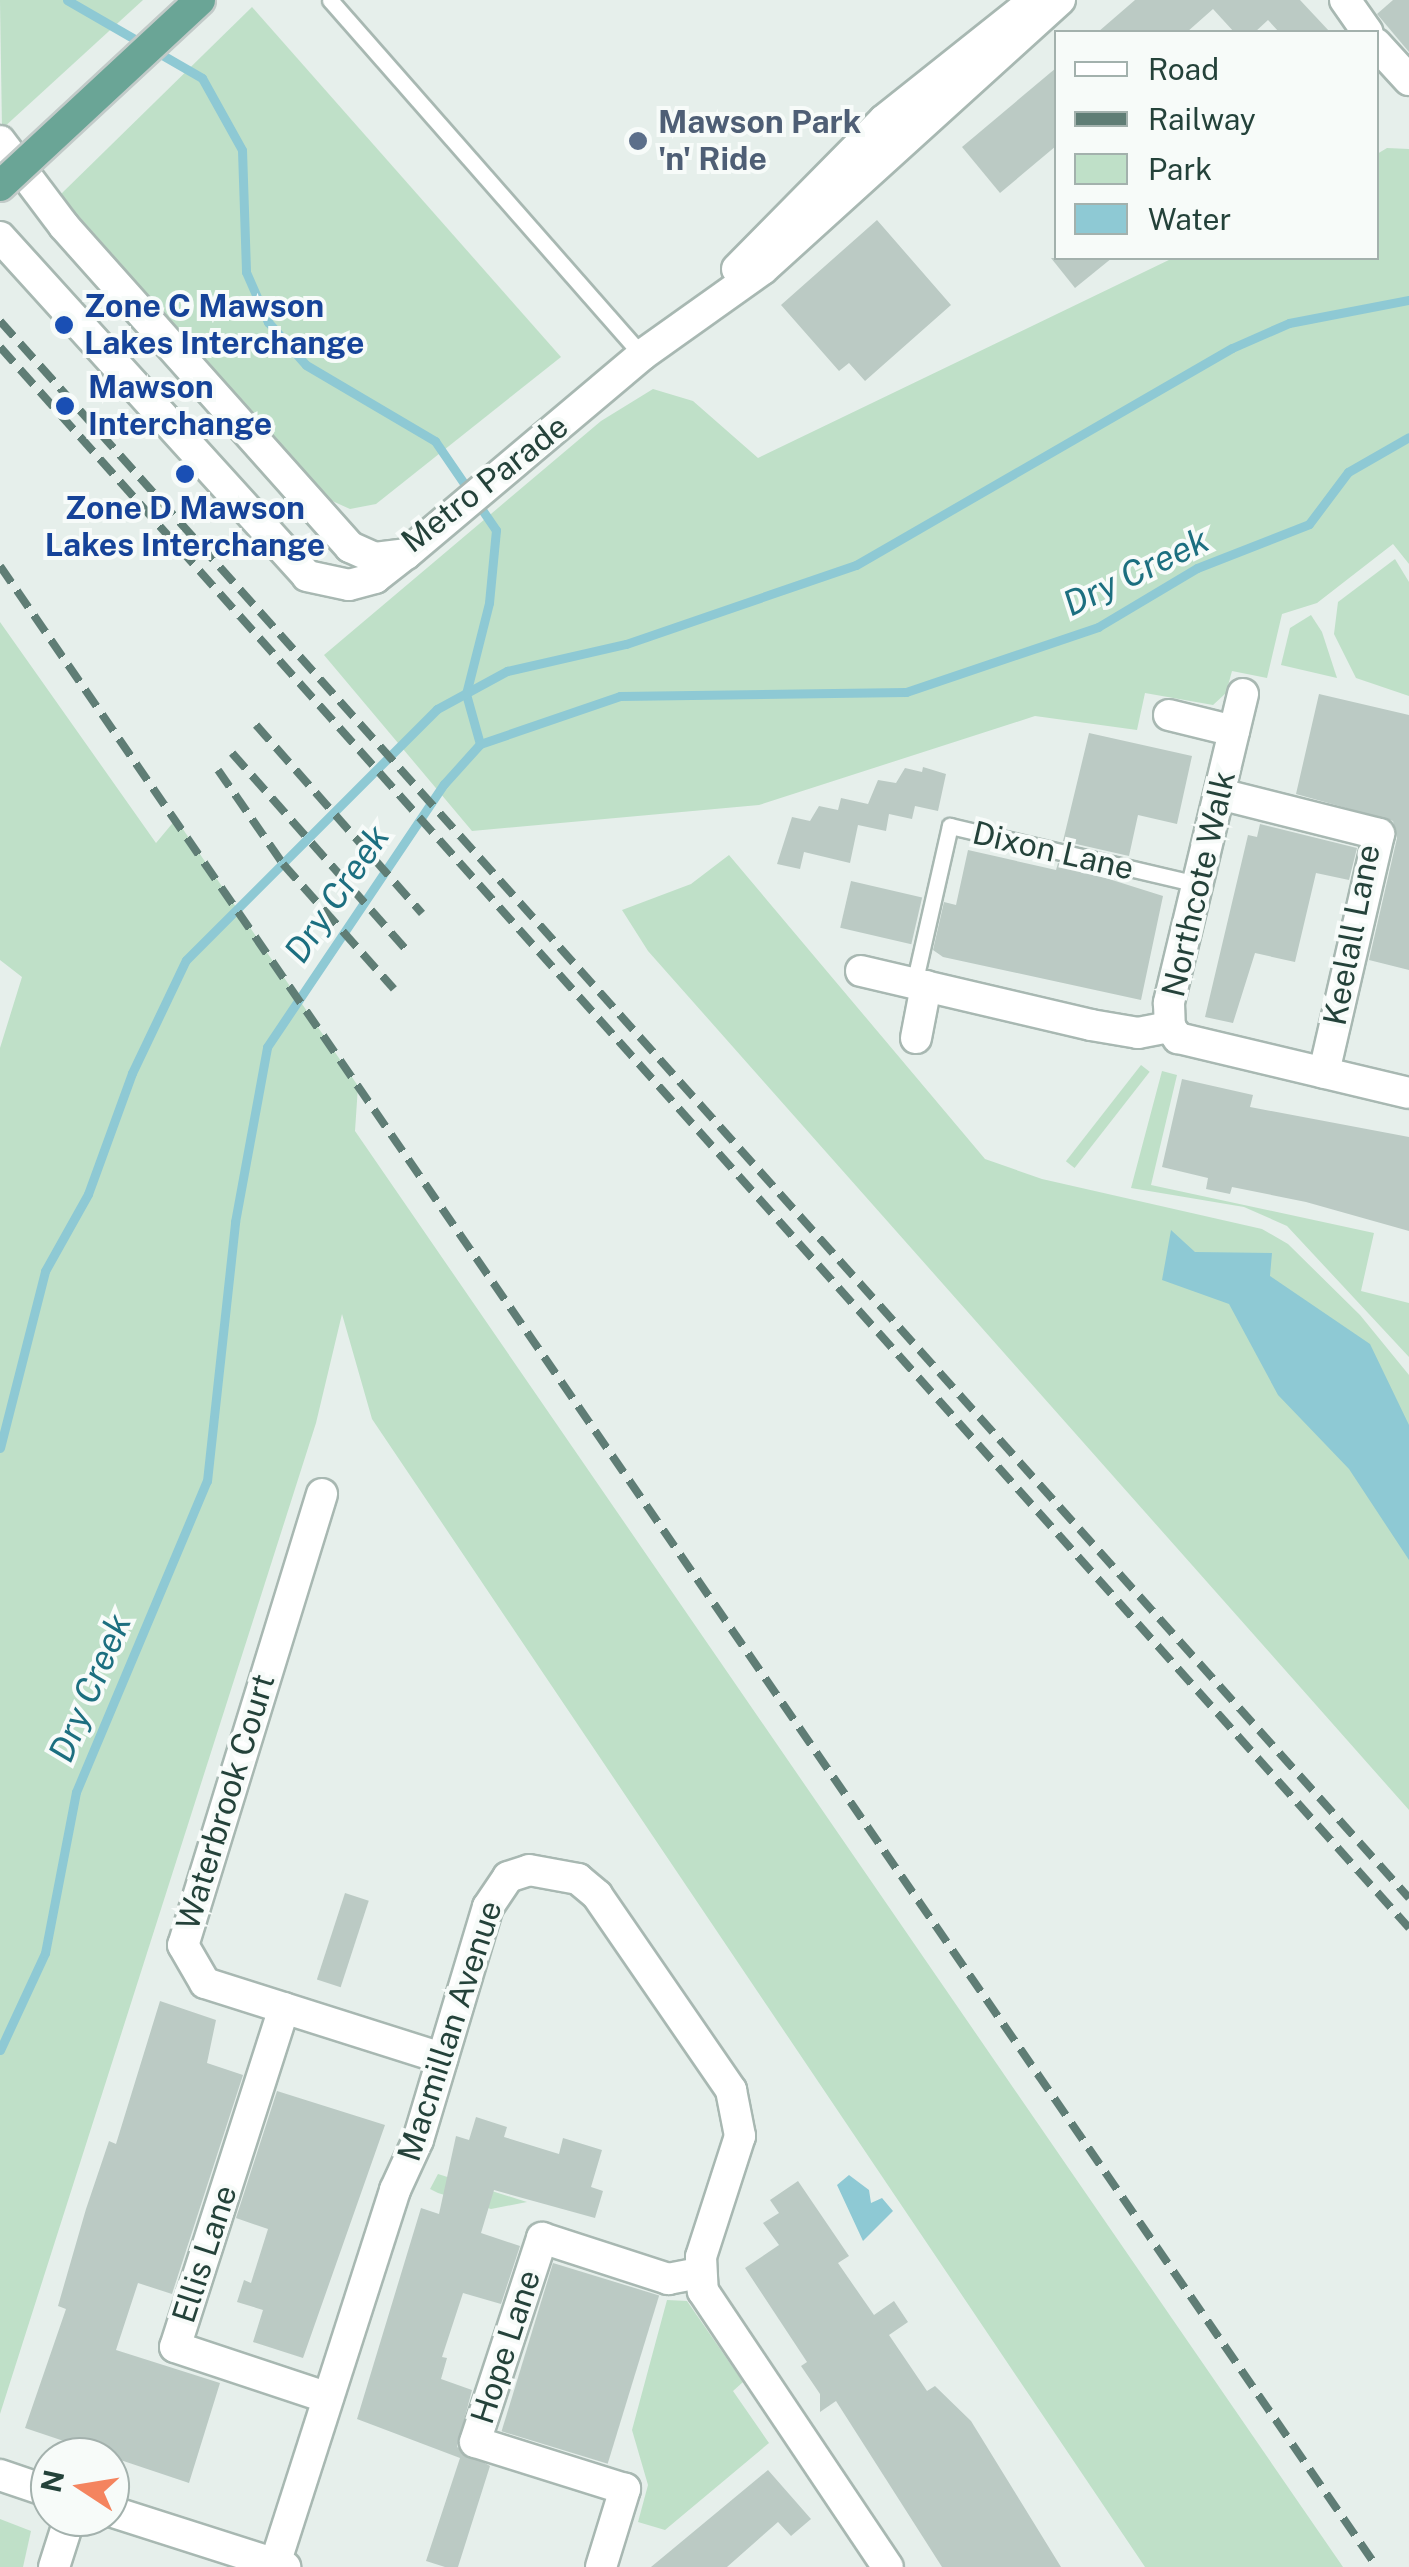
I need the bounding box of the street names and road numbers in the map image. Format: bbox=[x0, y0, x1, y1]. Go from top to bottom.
street label: Metro Parade bbox=[394, 407, 576, 561]
street label: Northcote Walk bbox=[1154, 767, 1244, 1001]
street label: Dixon Lane bbox=[969, 814, 1137, 888]
street label: Keelall Lane bbox=[1316, 841, 1388, 1029]
street label: Waterbrook Court bbox=[169, 1670, 283, 1934]
street label: Macmillan Avenue bbox=[390, 1896, 510, 2166]
street label: Ellis Lane bbox=[165, 2180, 245, 2328]
street label: Hope Lane bbox=[463, 2265, 549, 2429]

